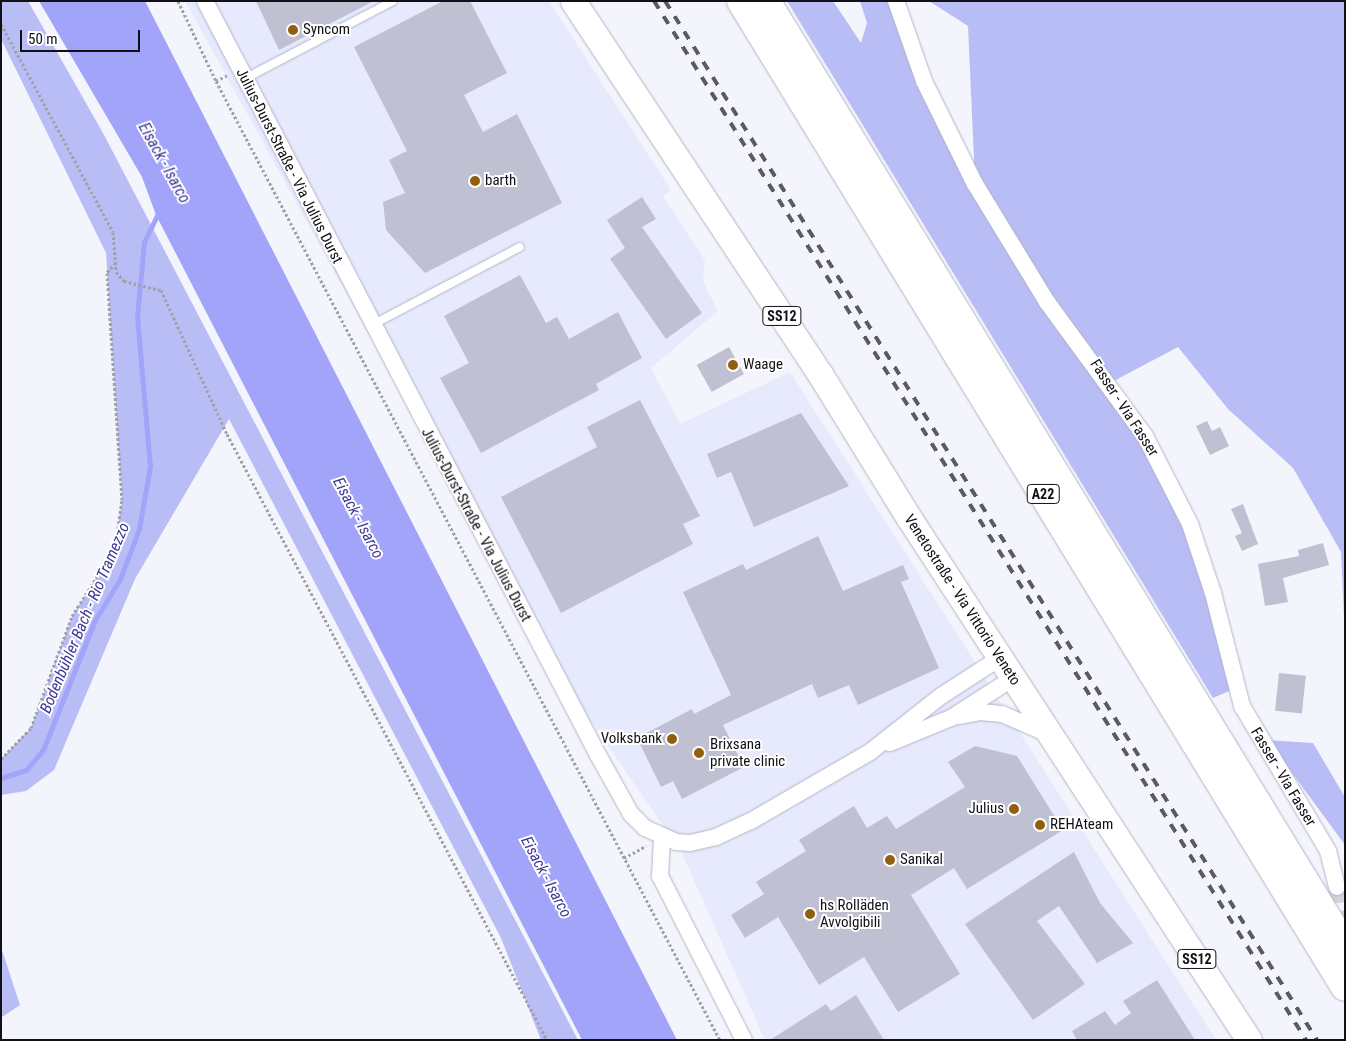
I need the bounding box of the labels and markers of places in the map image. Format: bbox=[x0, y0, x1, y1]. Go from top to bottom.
place label: Syncom bbox=[303, 21, 350, 39]
marker: Syncom bbox=[287, 24, 299, 36]
place label: barth bbox=[485, 172, 516, 190]
marker: barth bbox=[469, 175, 481, 187]
place label: Waage bbox=[743, 356, 783, 374]
marker: Waage bbox=[727, 359, 739, 371]
place label: Volksbank bbox=[601, 730, 662, 748]
marker: Volksbank bbox=[666, 733, 678, 745]
place label: Brixsana private clinic bbox=[710, 735, 785, 770]
marker: Brixsana private clinic bbox=[692, 746, 706, 760]
place label: Julius bbox=[969, 800, 1004, 818]
marker: Julius bbox=[1008, 803, 1020, 815]
place label: REHAteam bbox=[1050, 816, 1113, 834]
marker: REHAteam bbox=[1034, 819, 1046, 831]
place label: Sanikal bbox=[900, 851, 943, 869]
marker: Sanikal bbox=[884, 854, 896, 866]
place label: hs Rolläden Avvolgibili bbox=[820, 896, 889, 931]
marker: hs Rolläden Avvolgibili bbox=[804, 908, 816, 920]

